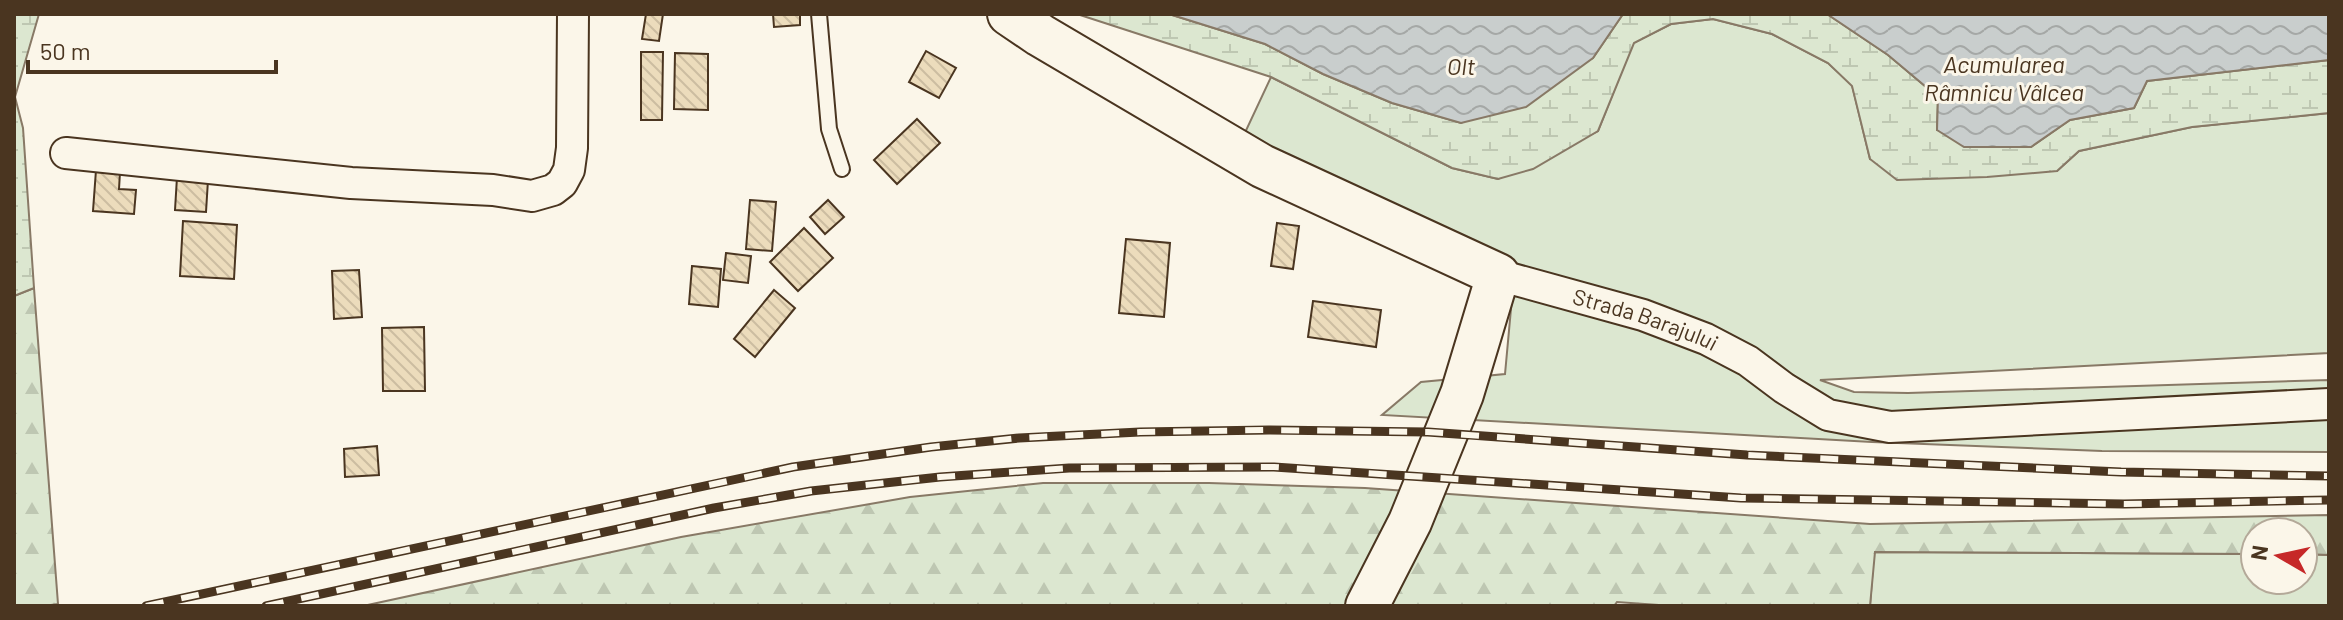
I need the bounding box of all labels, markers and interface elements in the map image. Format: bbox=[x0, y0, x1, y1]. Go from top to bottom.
scale bar bbox=[28, 24, 276, 74]
text: 50 m bbox=[40, 36, 91, 65]
water label: Acumularea Râmnicu Vâlcea bbox=[1924, 49, 2084, 106]
water label: Olt bbox=[1447, 51, 1476, 80]
street label: Strada Barajului bbox=[1570, 282, 1723, 355]
north arrow bbox=[2239, 516, 2319, 596]
text: N bbox=[2244, 543, 2272, 562]

